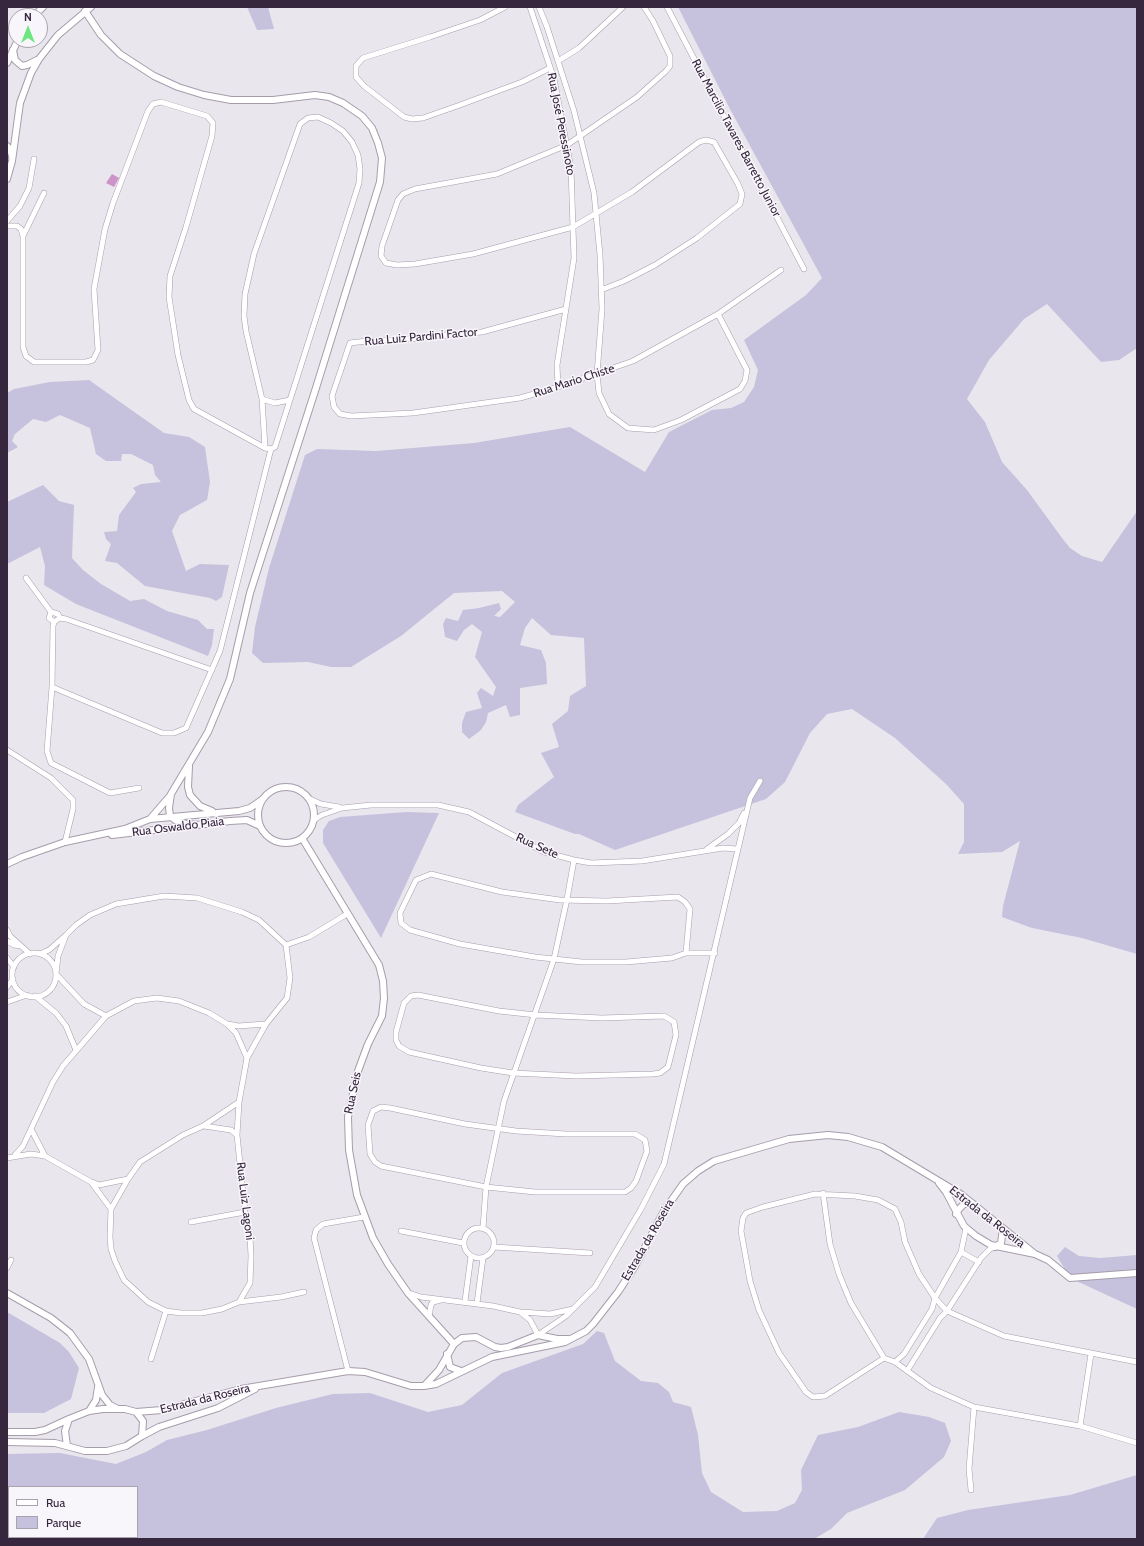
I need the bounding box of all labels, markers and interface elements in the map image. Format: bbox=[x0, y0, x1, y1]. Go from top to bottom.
north arrow bbox=[8, 8, 48, 48]
text: N bbox=[24, 10, 32, 24]
street label: Rua Marcilio Tavares Barretto Junior bbox=[688, 57, 784, 219]
street label: Rua José Peressinoto bbox=[544, 72, 578, 176]
street label: Rua Luiz Pardini Factor bbox=[364, 325, 478, 349]
street label: Rua Mario Chiste bbox=[532, 361, 616, 401]
street label: Rua Oswaldo Piaia bbox=[131, 814, 225, 840]
street label: Rua Sete bbox=[513, 830, 561, 862]
street label: Rua Seis bbox=[342, 1071, 364, 1115]
street label: Rua Luiz Lagoni bbox=[233, 1161, 257, 1241]
street label: Estrada da Roseira bbox=[946, 1183, 1028, 1251]
street label: Estrada da Roseira bbox=[619, 1197, 677, 1283]
street label: Estrada da Roseira bbox=[159, 1381, 251, 1417]
legend bbox=[8, 1486, 138, 1538]
text: Rua bbox=[46, 1495, 65, 1510]
text: Parque bbox=[46, 1515, 81, 1530]

